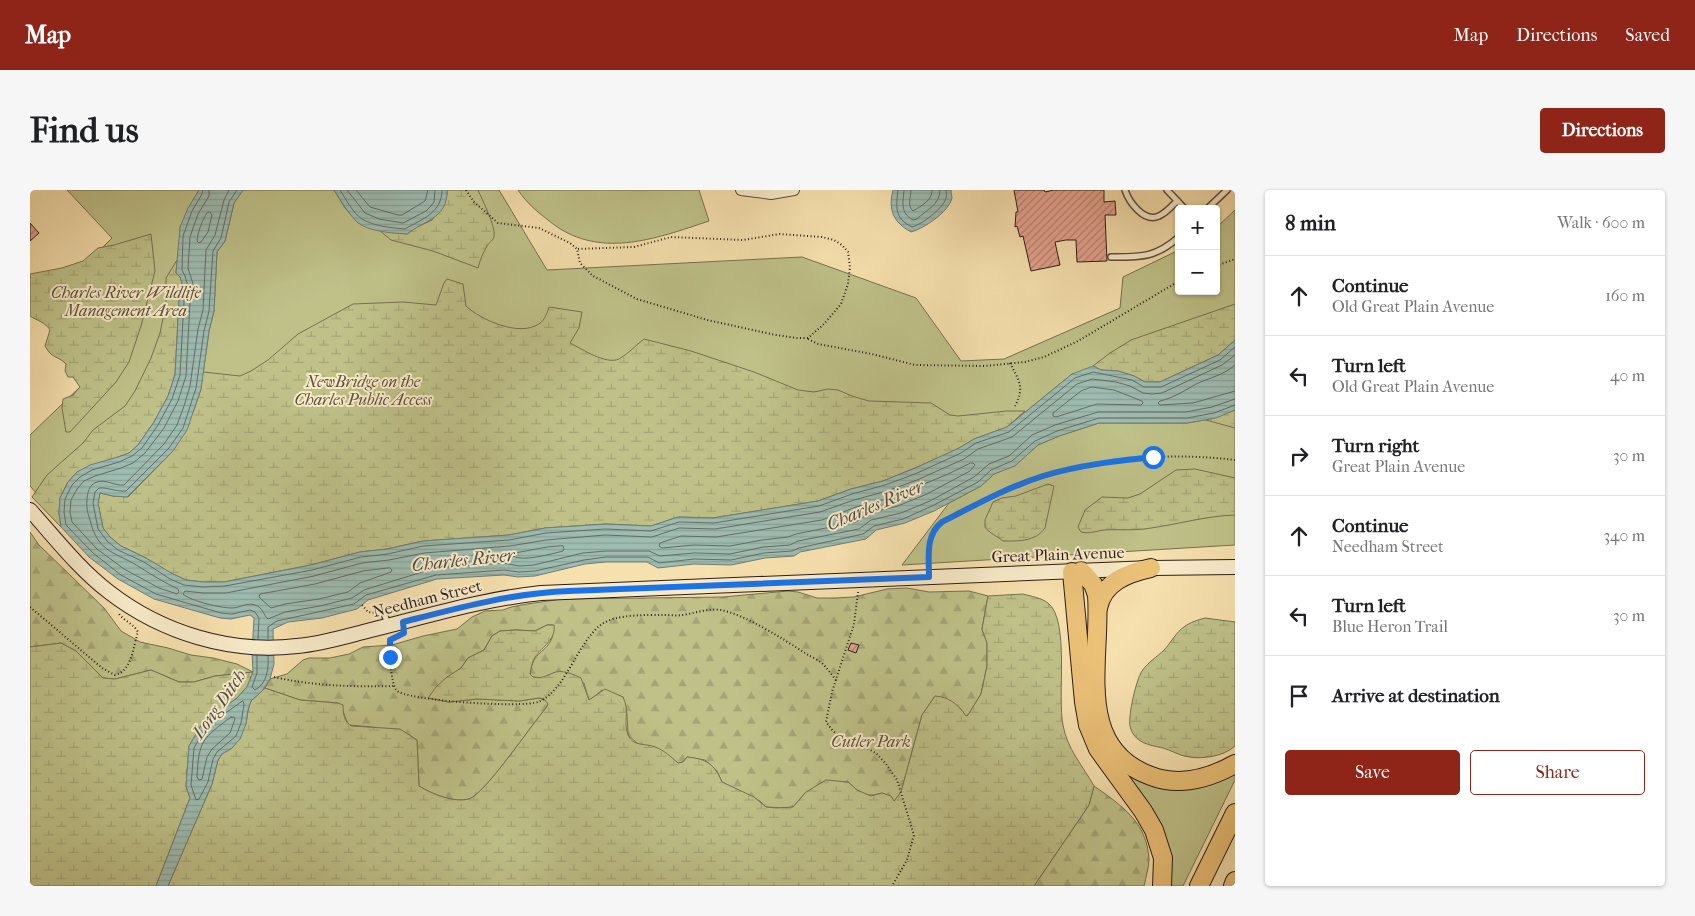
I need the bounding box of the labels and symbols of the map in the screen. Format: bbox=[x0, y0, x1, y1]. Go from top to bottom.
park label: Charles River Wildlife Management Area bbox=[51, 283, 202, 320]
park label: NewBridge on the Charles Public Access bbox=[294, 372, 433, 409]
route start bbox=[1142, 446, 1165, 469]
water label: Charles River bbox=[824, 475, 929, 535]
street label: Great Plain Avenue bbox=[991, 543, 1125, 566]
water label: Charles River bbox=[411, 544, 517, 576]
street label: Needham Street bbox=[371, 576, 484, 621]
route end bbox=[379, 646, 402, 669]
water label: Long Ditch bbox=[187, 666, 251, 745]
park label: Cutler Park bbox=[831, 732, 911, 751]

